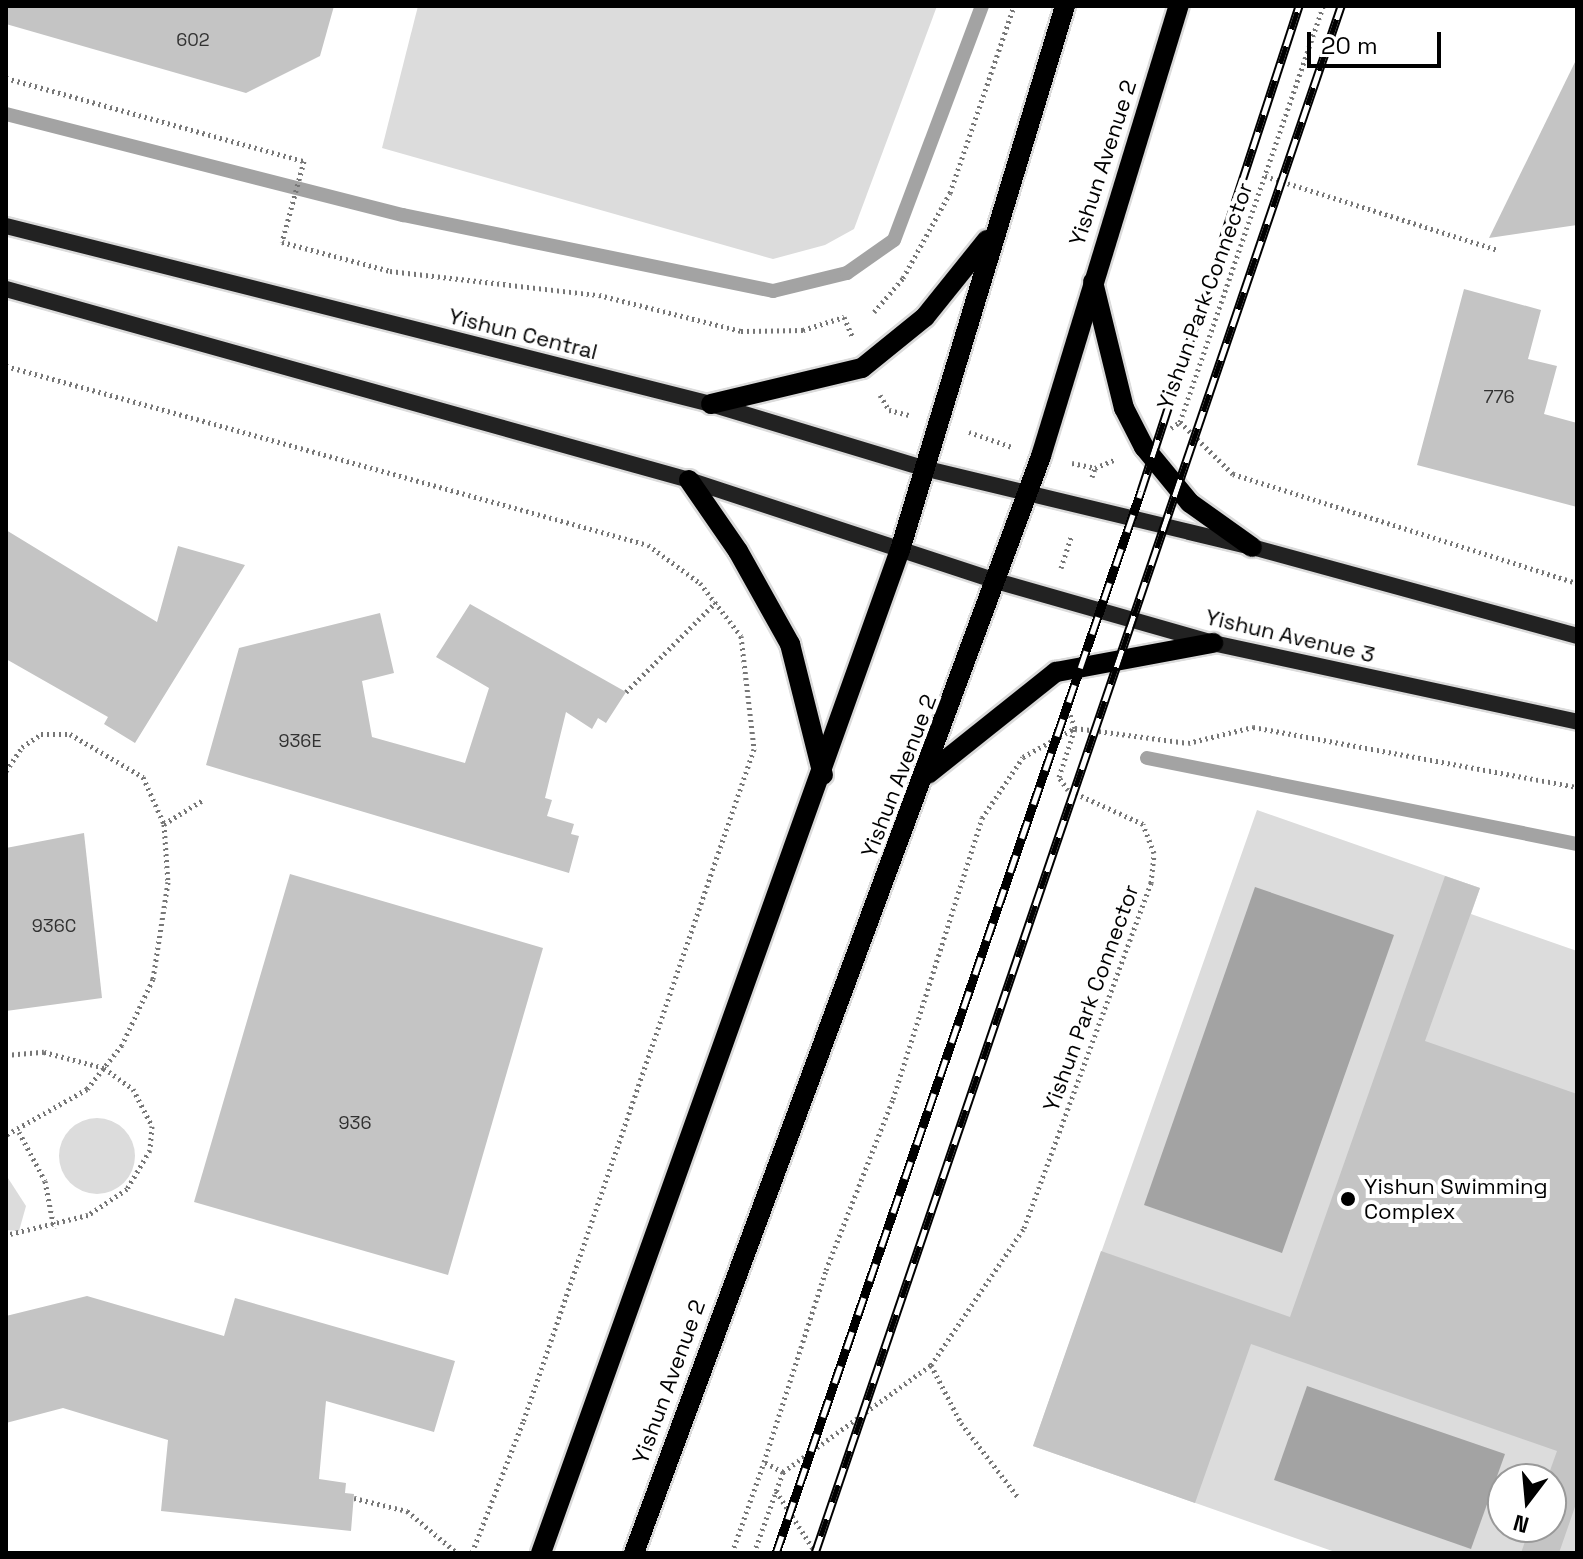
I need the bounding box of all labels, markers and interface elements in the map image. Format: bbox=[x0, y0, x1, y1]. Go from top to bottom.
scale bar bbox=[1311, 16, 1445, 66]
house number: 602 bbox=[176, 29, 210, 51]
text: 20 m bbox=[1321, 30, 1378, 61]
street label: Yishun Avenue 2 bbox=[1064, 77, 1142, 249]
street label: Yishun Park Connector bbox=[1152, 179, 1258, 413]
street label: Yishun Central bbox=[446, 303, 600, 365]
house number: 776 bbox=[1483, 386, 1515, 408]
street label: Yishun Avenue 3 bbox=[1203, 604, 1377, 668]
street label: Yishun Avenue 2 bbox=[856, 691, 942, 861]
house number: 936E bbox=[278, 730, 322, 752]
street label: Yishun Park Connector bbox=[1038, 881, 1144, 1115]
house number: 936C bbox=[32, 915, 76, 937]
house number: 936 bbox=[339, 1112, 371, 1134]
place label: Yishun Swimming Complex bbox=[1364, 1173, 1548, 1224]
marker: Yishun Swimming Complex bbox=[1339, 1190, 1357, 1208]
street label: Yishun Avenue 2 bbox=[627, 1296, 711, 1468]
north arrow bbox=[1487, 1463, 1567, 1543]
text: N bbox=[1510, 1509, 1532, 1540]

